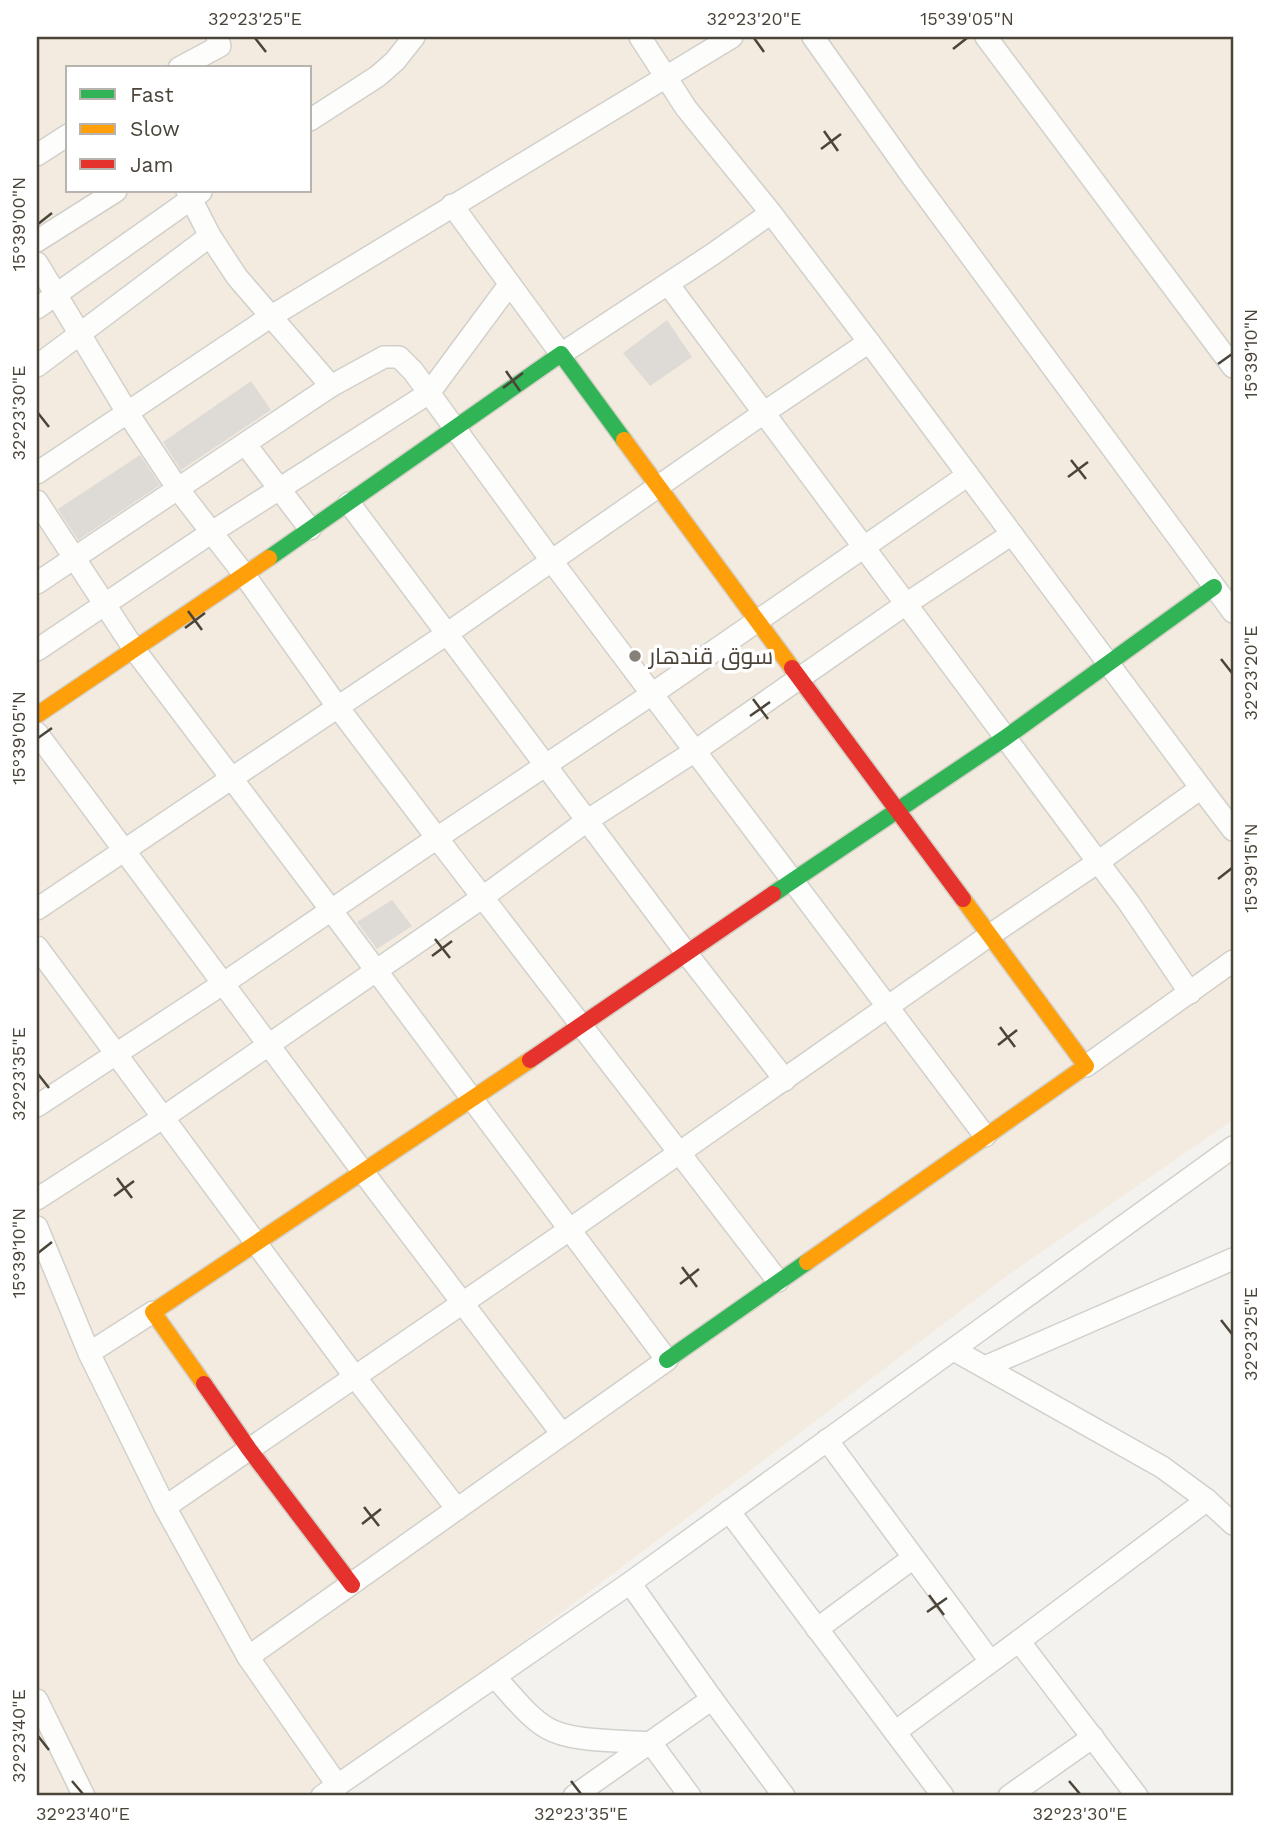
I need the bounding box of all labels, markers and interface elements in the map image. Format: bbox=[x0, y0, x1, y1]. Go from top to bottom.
text: 32°23'25"E bbox=[208, 8, 302, 29]
text: 32°23'20"E bbox=[707, 8, 801, 29]
text: 15°39'05"N bbox=[920, 8, 1014, 29]
legend bbox=[66, 66, 312, 192]
text: Fast bbox=[130, 82, 174, 107]
text: Slow bbox=[130, 116, 180, 141]
text: Jam bbox=[130, 152, 173, 177]
text: 15°39'00"N bbox=[8, 177, 29, 271]
text: 15°39'10"N bbox=[1240, 309, 1261, 399]
text: 32°23'30"E bbox=[8, 366, 29, 460]
text: 32°23'20"E bbox=[1240, 626, 1261, 720]
place label: سوق قندهار bbox=[647, 643, 773, 670]
marker: سوق قندهار bbox=[627, 648, 643, 664]
text: 15°39'05"N bbox=[8, 691, 29, 785]
text: 15°39'15"N bbox=[1240, 823, 1261, 913]
text: 32°23'35"E bbox=[8, 1027, 29, 1121]
text: 15°39'10"N bbox=[8, 1208, 29, 1298]
text: 32°23'25"E bbox=[1240, 1287, 1261, 1381]
text: 32°23'40"E bbox=[8, 1689, 29, 1783]
text: 32°23'40"E bbox=[36, 1803, 130, 1824]
text: 32°23'35"E bbox=[534, 1803, 628, 1824]
text: 32°23'30"E bbox=[1033, 1803, 1127, 1824]

